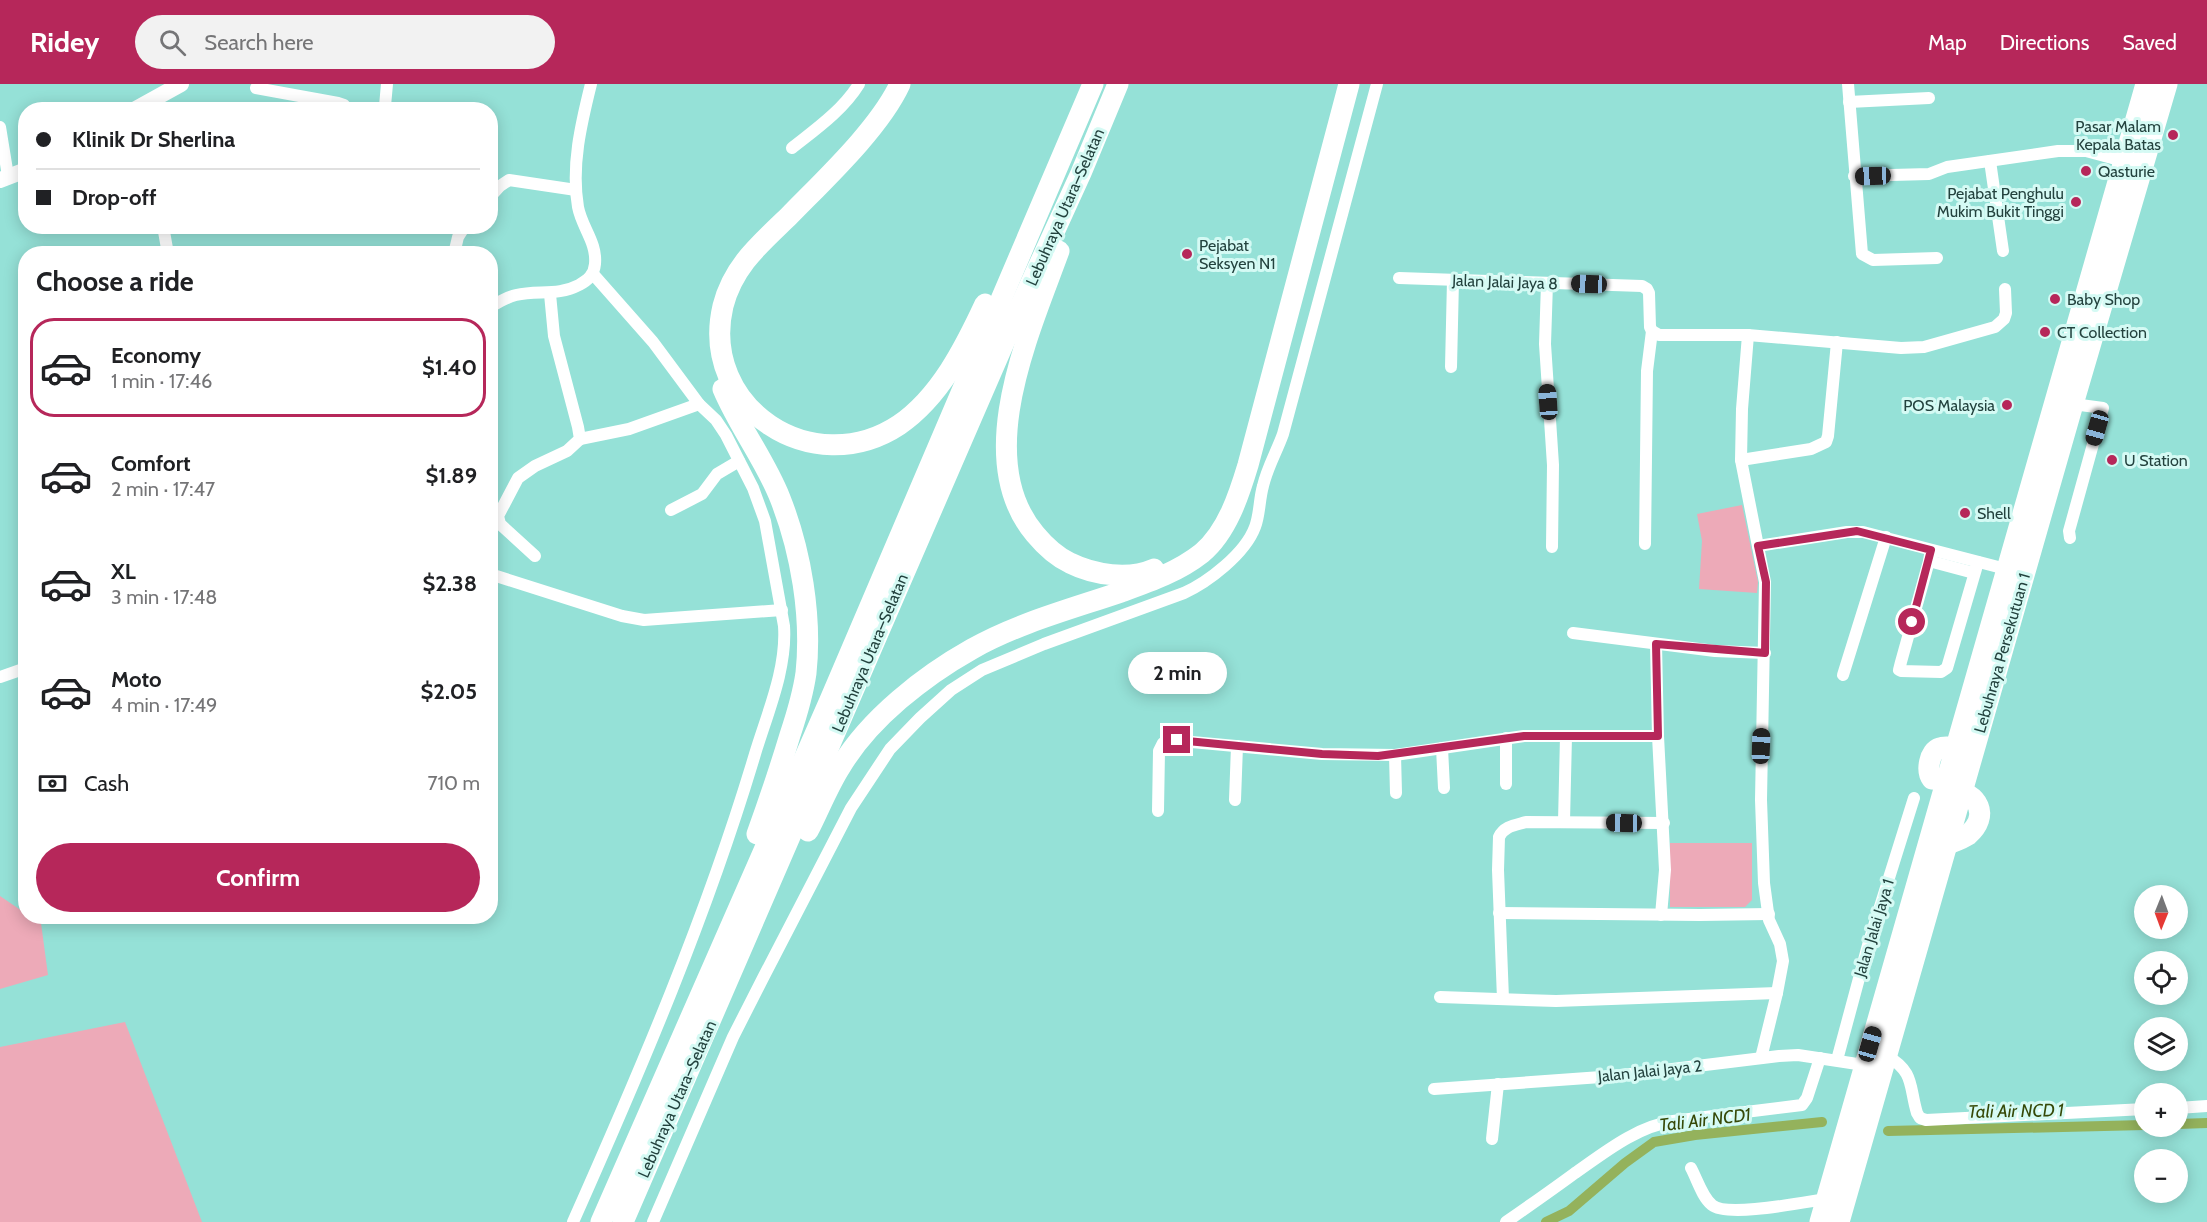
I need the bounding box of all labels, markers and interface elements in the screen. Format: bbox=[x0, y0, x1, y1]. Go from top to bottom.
search box bbox=[135, 15, 555, 69]
text: Ridey bbox=[30, 25, 99, 59]
icon: search bbox=[156, 26, 189, 59]
text: Search here bbox=[204, 29, 314, 56]
text: Map bbox=[1928, 30, 1967, 55]
text: Directions bbox=[2000, 30, 2089, 55]
text: Saved bbox=[2122, 30, 2177, 55]
place label: Pasar Malam Kepala Batas bbox=[2075, 117, 2161, 154]
street label: Lebuhraya Utara–Selatan bbox=[1022, 125, 1108, 289]
text: Klinik Dr Sherlina bbox=[72, 126, 235, 153]
marker: Pasar Malam Kepala Batas bbox=[2166, 128, 2180, 142]
place label: Qasturie bbox=[2098, 162, 2155, 181]
marker: Qasturie bbox=[2079, 164, 2093, 178]
car bbox=[1855, 166, 1891, 186]
text: Drop-off bbox=[72, 184, 156, 211]
place label: Pejabat Penghulu Mukim Bukit Tinggi bbox=[1937, 184, 2064, 221]
marker: Pejabat Penghulu Mukim Bukit Tinggi bbox=[2069, 195, 2083, 209]
place label: Pejabat Seksyen N1 bbox=[1199, 236, 1275, 273]
marker: Pejabat Seksyen N1 bbox=[1180, 247, 1194, 261]
text: Choose a ride bbox=[36, 265, 194, 298]
street label: Jalan Jalai Jaya 8 bbox=[1451, 271, 1558, 293]
car bbox=[1571, 274, 1607, 294]
place label: Baby Shop bbox=[2067, 290, 2140, 309]
marker: Baby Shop bbox=[2048, 292, 2062, 306]
place label: CT Collection bbox=[2057, 323, 2147, 342]
marker: CT Collection bbox=[2038, 325, 2052, 339]
icon: car bbox=[39, 341, 93, 395]
text: Economy bbox=[111, 342, 201, 369]
text: $1.40 bbox=[422, 354, 477, 381]
text: 1 min · 17:46 bbox=[111, 369, 212, 393]
car bbox=[1538, 383, 1558, 421]
place label: POS Malaysia bbox=[1903, 396, 1995, 415]
marker: POS Malaysia bbox=[2000, 398, 2014, 412]
car bbox=[2083, 408, 2111, 448]
icon: car bbox=[39, 449, 93, 503]
text: Comfort bbox=[111, 450, 190, 477]
place label: U Station bbox=[2124, 451, 2188, 470]
marker: U Station bbox=[2105, 453, 2119, 467]
text: $1.89 bbox=[426, 462, 477, 489]
text: 2 min · 17:47 bbox=[111, 477, 215, 501]
place label: Shell bbox=[1977, 504, 2011, 523]
marker: Shell bbox=[1958, 506, 1972, 520]
icon: car bbox=[39, 557, 93, 611]
text: XL bbox=[111, 558, 136, 585]
text: $2.38 bbox=[423, 570, 477, 597]
street label: Lebuhraya Utara–Selatan bbox=[828, 571, 912, 735]
street label: Lebuhraya Persekutuan 1 bbox=[1970, 571, 2034, 735]
text: 3 min · 17:48 bbox=[111, 585, 217, 609]
route start bbox=[1898, 608, 1925, 635]
callout: 2 min bbox=[1128, 653, 1226, 695]
text: 2 min bbox=[1153, 661, 1202, 685]
icon: car bbox=[39, 665, 93, 719]
text: Moto bbox=[111, 666, 162, 693]
text: $2.05 bbox=[421, 678, 477, 705]
text: 4 min · 17:49 bbox=[111, 693, 217, 717]
route end bbox=[1163, 726, 1190, 753]
car bbox=[1751, 728, 1771, 764]
icon: cash bbox=[36, 767, 69, 800]
text: Cash bbox=[84, 770, 129, 797]
text: 710 m bbox=[427, 771, 480, 795]
car bbox=[1606, 814, 1642, 832]
button: Confirm bbox=[36, 843, 480, 912]
street label: Jalan Jalai Jaya 1 bbox=[1850, 877, 1898, 980]
north arrow bbox=[2134, 885, 2188, 939]
map controls bbox=[2134, 885, 2188, 1203]
button: locate bbox=[2134, 951, 2188, 1005]
street label: Lebuhraya Utara–Selatan bbox=[634, 1017, 720, 1181]
button: layers bbox=[2134, 1017, 2188, 1071]
car bbox=[1856, 1024, 1884, 1064]
street label: Jalan Jalai Jaya 2 bbox=[1596, 1056, 1703, 1086]
button: + bbox=[2134, 1083, 2188, 1137]
water label: Tali Air NCD 1 bbox=[1968, 1099, 2064, 1123]
water label: Tali Air NCD1 bbox=[1658, 1103, 1752, 1137]
button: − bbox=[2134, 1149, 2188, 1203]

